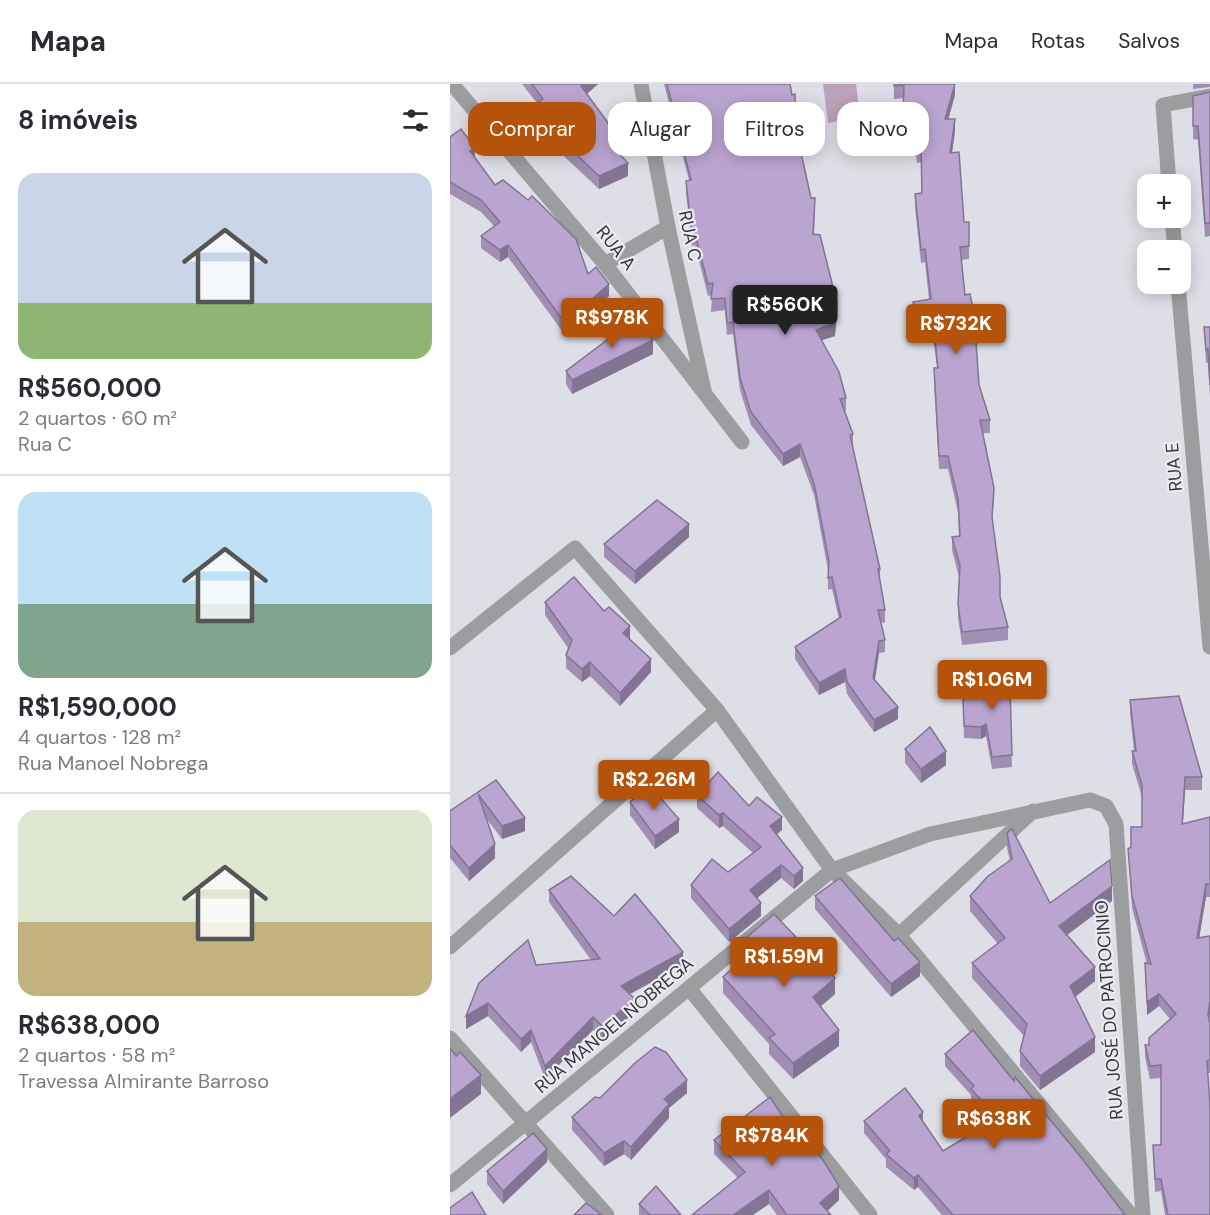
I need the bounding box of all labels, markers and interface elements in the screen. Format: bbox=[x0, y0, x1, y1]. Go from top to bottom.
text: Mapa bbox=[30, 23, 106, 60]
text: Mapa bbox=[944, 27, 998, 55]
text: Rotas bbox=[1031, 27, 1085, 55]
text: Salvos bbox=[1118, 27, 1180, 55]
chip: Comprar bbox=[468, 102, 596, 156]
chip: Alugar bbox=[608, 102, 712, 156]
chip: Filtros bbox=[724, 102, 825, 156]
chip: Novo bbox=[837, 102, 929, 156]
text: 8 imóveis bbox=[18, 103, 138, 137]
icon: filters bbox=[399, 104, 432, 137]
map controls bbox=[1137, 174, 1191, 294]
button: + bbox=[1137, 174, 1191, 228]
street label: RUA C bbox=[673, 208, 707, 264]
icon: home bbox=[171, 212, 279, 320]
street label: RUA A bbox=[591, 221, 641, 275]
button: − bbox=[1137, 240, 1191, 294]
pin: R$560K bbox=[736, 285, 834, 336]
text: R$560K bbox=[747, 291, 823, 317]
pin: R$978K bbox=[563, 298, 661, 349]
text: R$978K bbox=[575, 304, 649, 330]
pin: R$732K bbox=[907, 304, 1005, 355]
text: R$732K bbox=[920, 310, 992, 336]
text: R$560,000 bbox=[18, 371, 162, 405]
text: 2 quartos · 60 m² bbox=[18, 405, 177, 431]
text: Rua C bbox=[18, 431, 72, 457]
street label: RUA E bbox=[1160, 442, 1188, 492]
icon: home bbox=[171, 531, 279, 639]
pin: R$1.06M bbox=[937, 660, 1047, 711]
text: R$1.06M bbox=[952, 666, 1032, 692]
text: R$1,590,000 bbox=[18, 690, 177, 724]
text: 4 quartos · 128 m² bbox=[18, 724, 181, 750]
text: Rua Manoel Nobrega bbox=[18, 750, 208, 776]
pin: R$2.26M bbox=[599, 760, 709, 811]
text: R$2.26M bbox=[612, 766, 696, 792]
icon: home bbox=[171, 849, 279, 957]
street label: RUA JOSÉ DO PATROCINIO bbox=[1089, 899, 1129, 1121]
pin: R$1.59M bbox=[729, 937, 839, 988]
text: R$1.59M bbox=[744, 943, 824, 969]
street label: RUA MANOEL NOBREGA bbox=[530, 951, 698, 1099]
text: R$638,000 bbox=[18, 1008, 160, 1042]
text: 2 quartos · 58 m² bbox=[18, 1042, 175, 1068]
text: Travessa Almirante Barroso bbox=[18, 1068, 269, 1094]
pin: R$638K bbox=[945, 1099, 1043, 1150]
text: R$638K bbox=[956, 1105, 1032, 1131]
pin: R$784K bbox=[723, 1116, 821, 1167]
text: R$784K bbox=[735, 1122, 809, 1148]

